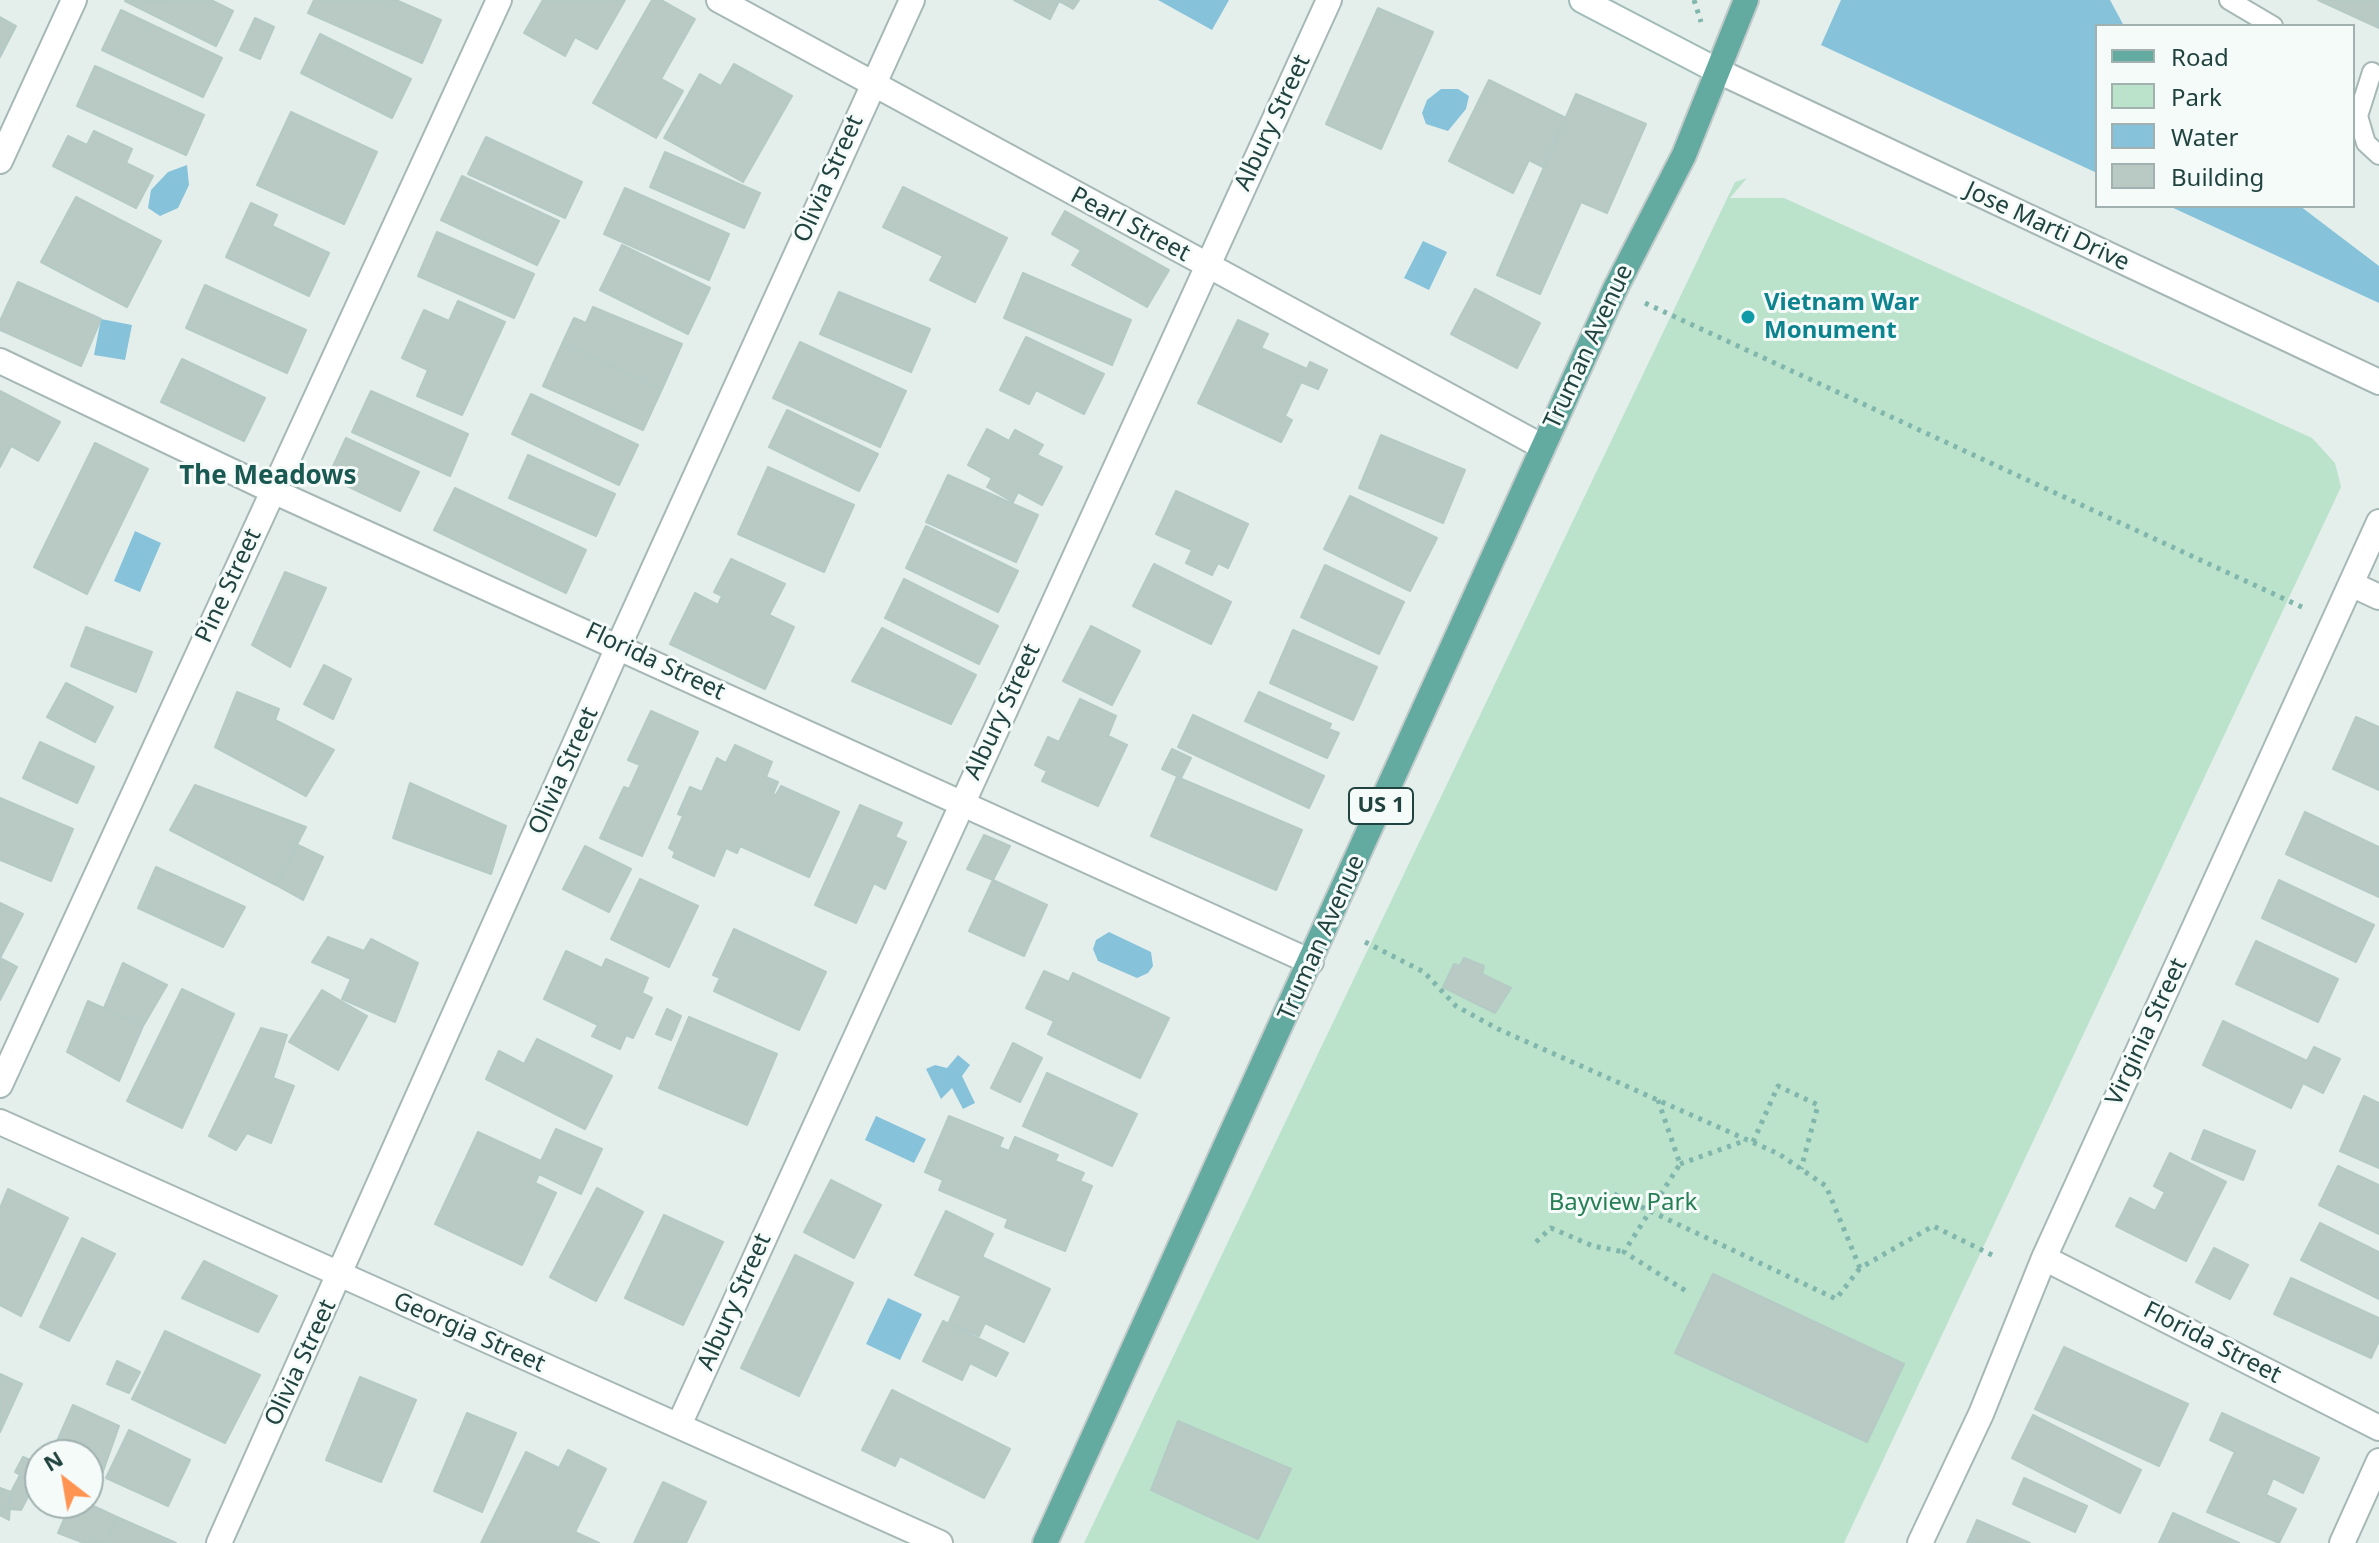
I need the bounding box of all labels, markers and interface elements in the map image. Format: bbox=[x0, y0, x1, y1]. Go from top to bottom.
legend bbox=[2095, 24, 2355, 208]
text: Road bbox=[2171, 40, 2229, 73]
street label: Albury Street bbox=[1229, 51, 1317, 195]
text: Park bbox=[2171, 80, 2222, 113]
street label: Olivia Street bbox=[788, 111, 870, 247]
text: Water bbox=[2171, 120, 2238, 153]
text: Building bbox=[2171, 160, 2264, 193]
street label: Jose Marti Drive bbox=[1960, 176, 2134, 278]
street label: Pearl Street bbox=[1065, 182, 1195, 268]
street label: Truman Avenue bbox=[1538, 260, 1640, 434]
place label: Vietnam War Monument bbox=[1764, 289, 1919, 345]
marker: Vietnam War Monument bbox=[1739, 308, 1757, 326]
district label: The Meadows bbox=[179, 461, 357, 493]
street label: Pine Street bbox=[190, 524, 268, 648]
street label: Florida Street bbox=[581, 617, 729, 707]
street label: Albury Street bbox=[959, 640, 1047, 784]
street label: Olivia Street bbox=[523, 703, 605, 839]
road number: US 1 bbox=[1349, 788, 1413, 824]
street label: Truman Avenue bbox=[1273, 851, 1371, 1025]
street label: Virginia Street bbox=[2100, 954, 2194, 1110]
park label: Bayview Park bbox=[1549, 1189, 1697, 1217]
street label: Albury Street bbox=[692, 1229, 778, 1375]
street label: Georgia Street bbox=[389, 1287, 549, 1379]
street label: Olivia Street bbox=[259, 1295, 343, 1431]
street label: Florida Street bbox=[2138, 1296, 2286, 1390]
north arrow bbox=[24, 1439, 104, 1519]
text: N bbox=[37, 1443, 68, 1478]

